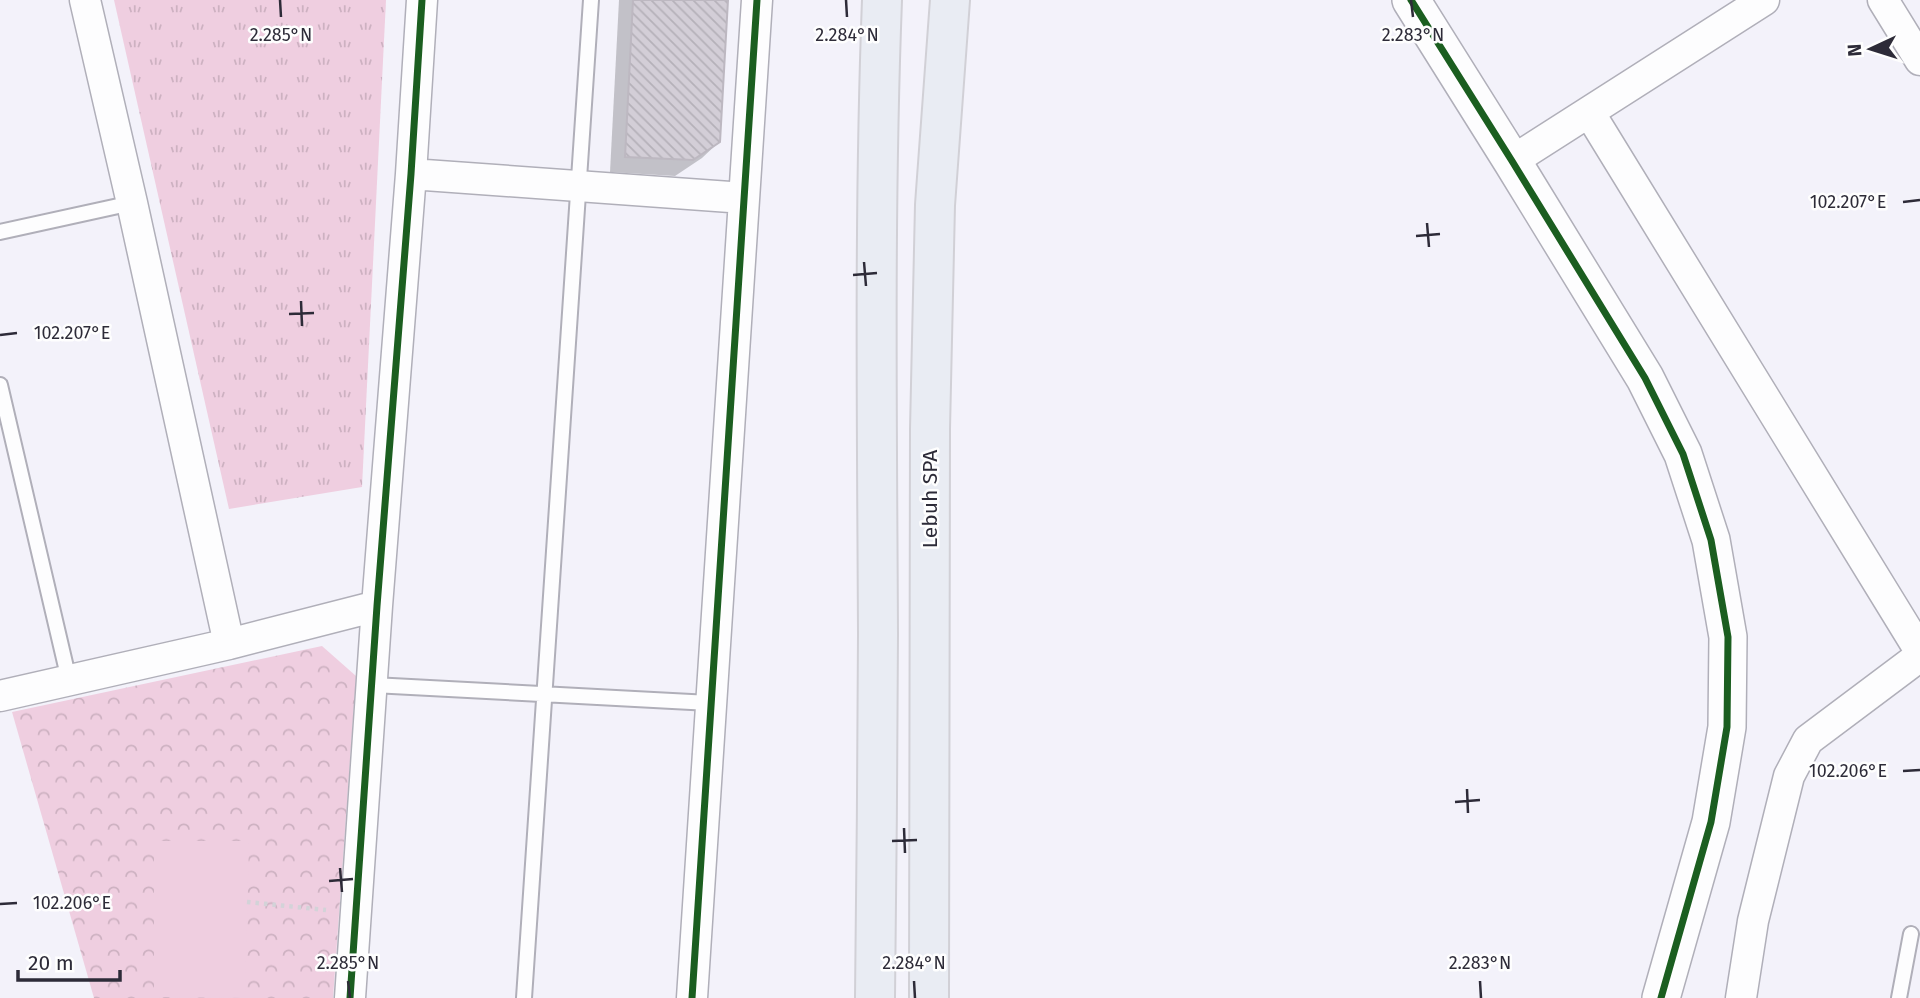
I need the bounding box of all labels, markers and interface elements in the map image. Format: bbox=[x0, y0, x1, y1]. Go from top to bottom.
north arrow bbox=[1836, 14, 1906, 84]
text: 2.285°N bbox=[250, 24, 312, 46]
text: 2.284°N bbox=[815, 24, 879, 46]
text: 2.283°N bbox=[1382, 24, 1444, 46]
text: N bbox=[1843, 43, 1866, 57]
text: 102.207°E bbox=[1810, 191, 1886, 213]
text: 102.207°E bbox=[34, 322, 110, 344]
street label: Lebuh SPA bbox=[917, 450, 943, 548]
text: 102.206°E bbox=[1809, 760, 1887, 782]
text: 102.206°E bbox=[33, 892, 111, 914]
scale bar bbox=[18, 939, 119, 983]
text: 20 m bbox=[28, 950, 74, 976]
text: 2.285°N bbox=[317, 952, 379, 974]
text: 2.284°N bbox=[882, 952, 946, 974]
text: 2.283°N bbox=[1449, 952, 1511, 974]

